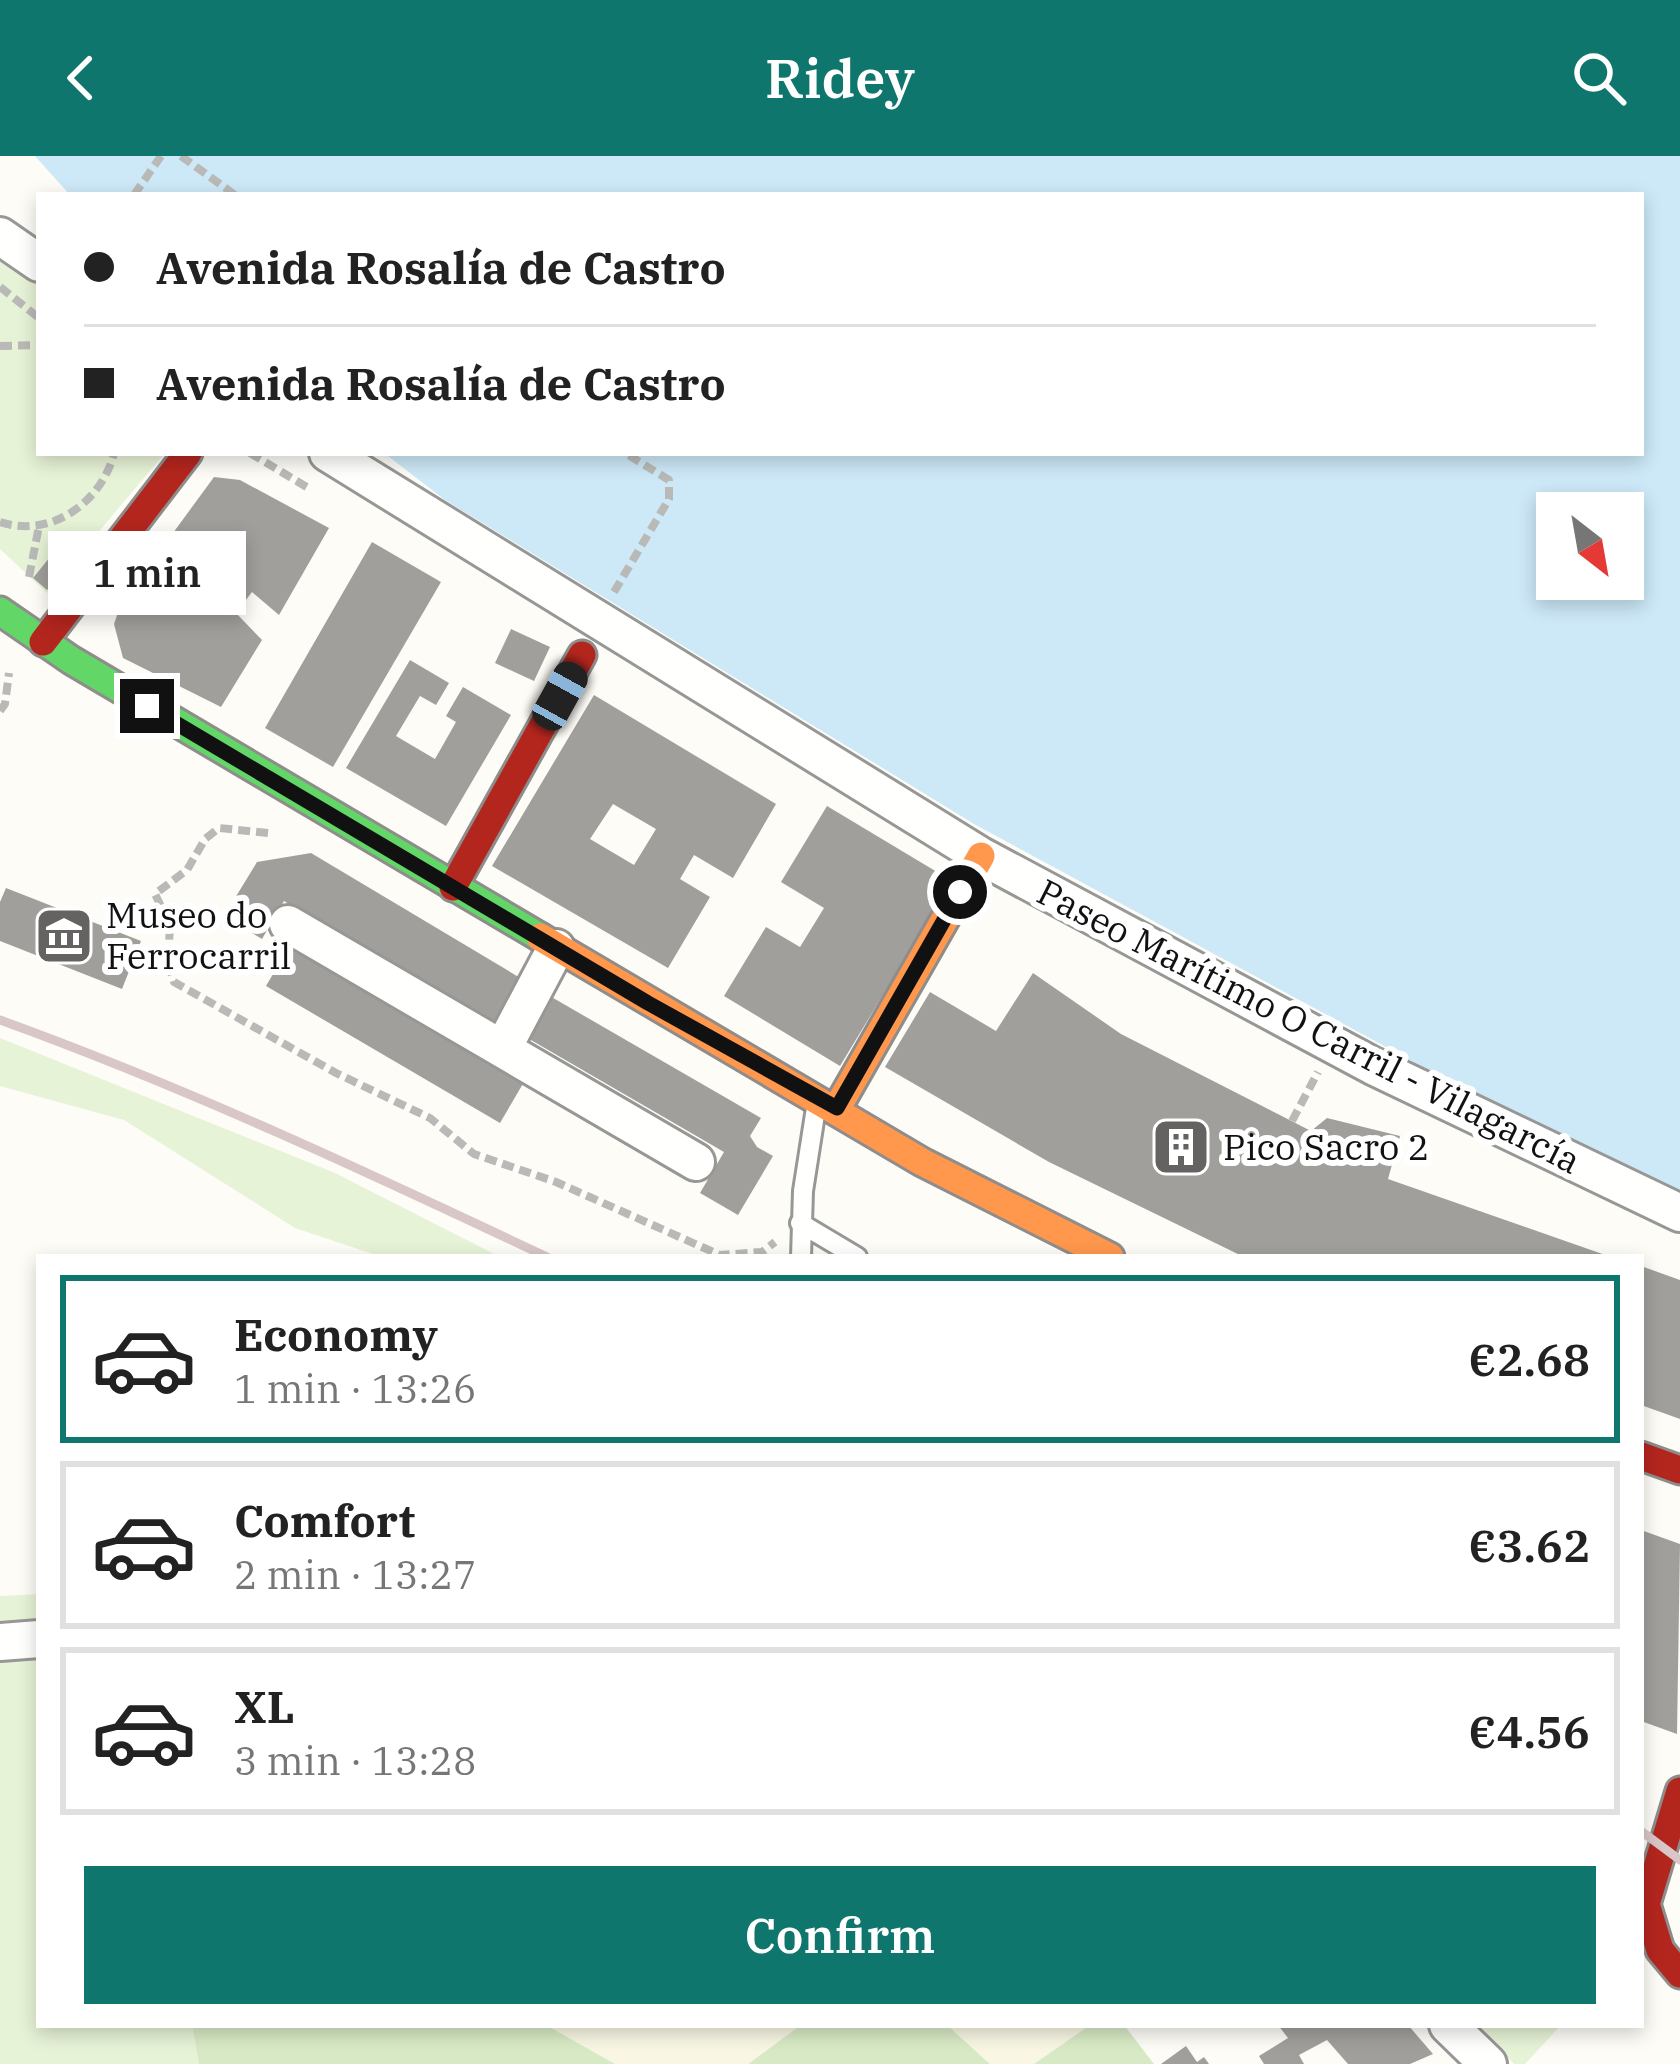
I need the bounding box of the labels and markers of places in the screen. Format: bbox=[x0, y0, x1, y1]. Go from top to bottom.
place label: Museo do Ferrocarril bbox=[106, 891, 291, 979]
museum icon: Museo do Ferrocarril bbox=[33, 905, 95, 967]
building icon: Pico Sacro 2 bbox=[1150, 1116, 1212, 1178]
place label: Pico Sacro 2 bbox=[1223, 1123, 1429, 1170]

